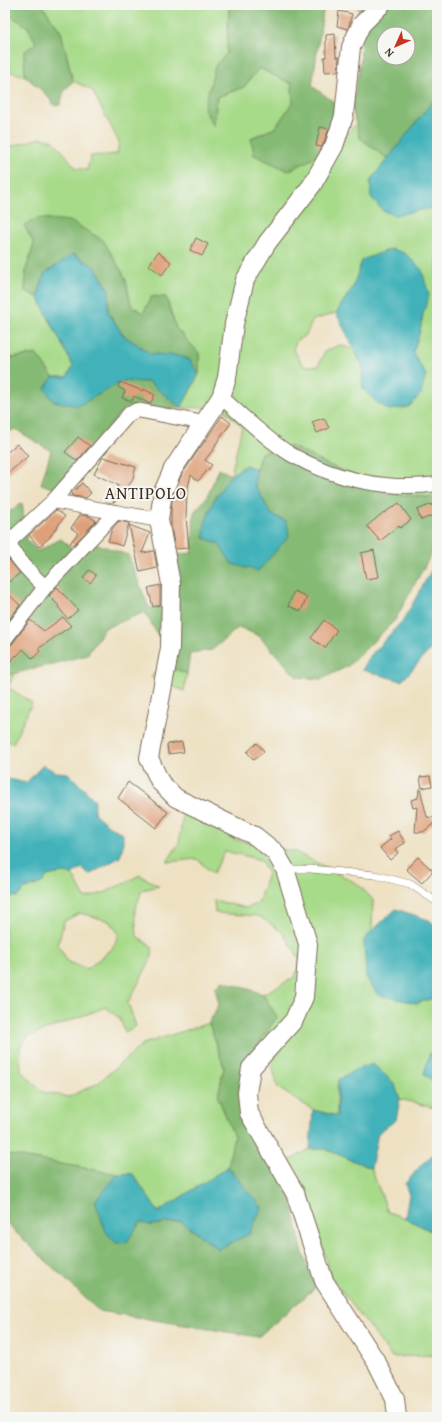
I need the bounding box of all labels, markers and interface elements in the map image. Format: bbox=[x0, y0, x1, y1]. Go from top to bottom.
north arrow bbox=[376, 26, 416, 66]
text: N bbox=[380, 44, 397, 61]
district label: ANTIPOLO bbox=[105, 480, 187, 505]

